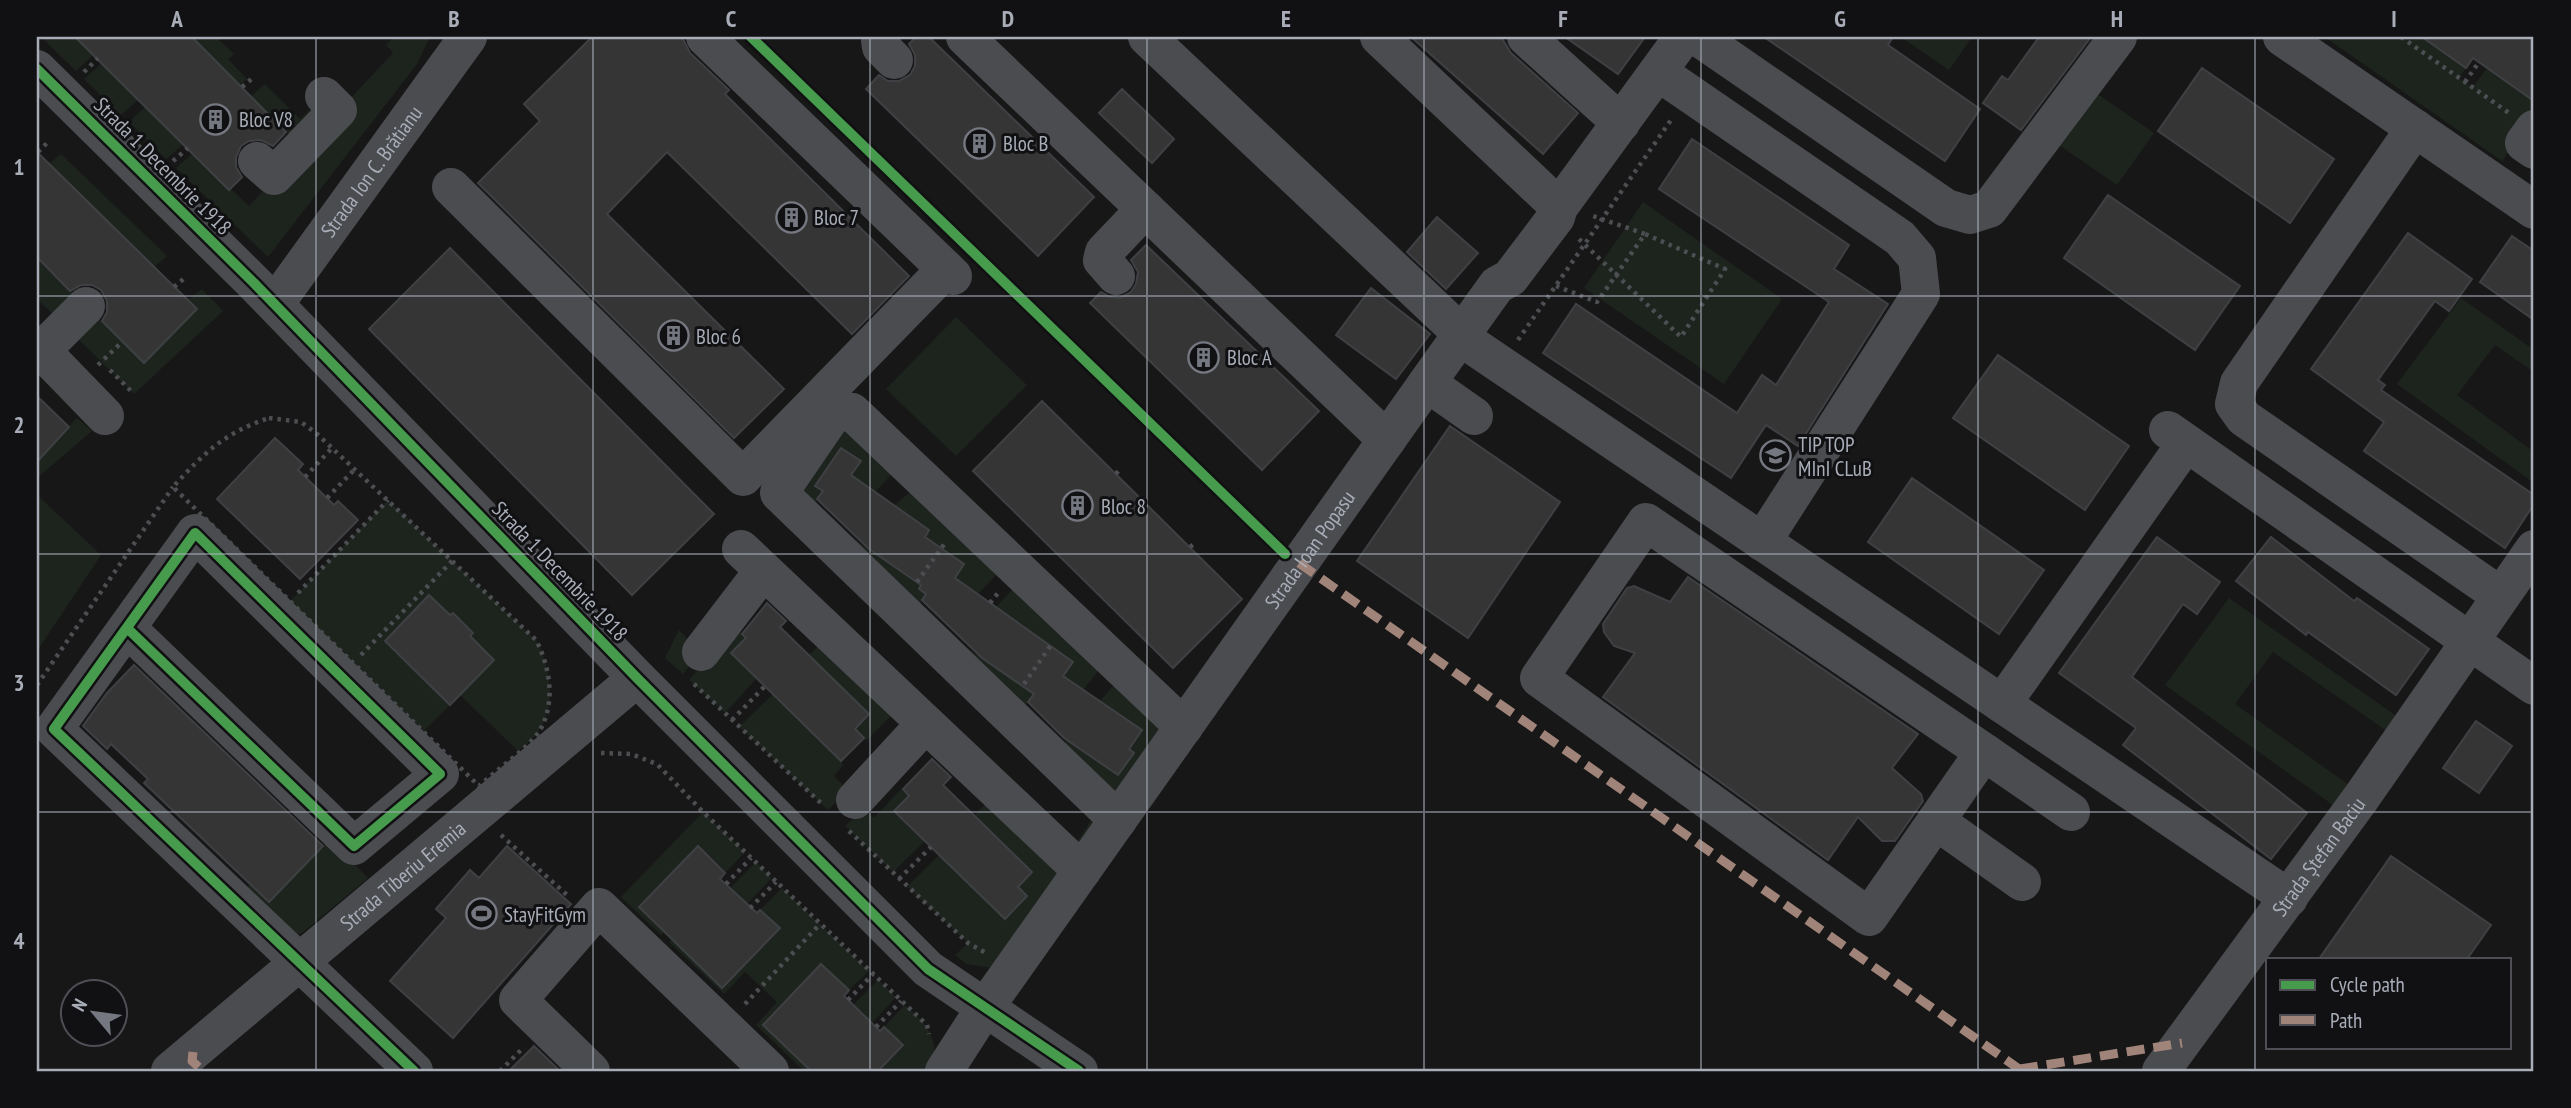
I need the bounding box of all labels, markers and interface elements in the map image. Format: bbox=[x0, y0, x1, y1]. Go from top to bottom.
text: A bbox=[170, 4, 183, 33]
text: B bbox=[448, 4, 460, 33]
text: C bbox=[726, 4, 737, 33]
text: D bbox=[1002, 4, 1014, 33]
text: E bbox=[1281, 4, 1291, 33]
text: F bbox=[1558, 4, 1568, 33]
text: G bbox=[1834, 4, 1846, 33]
text: H bbox=[2111, 4, 2123, 33]
text: I bbox=[2391, 4, 2397, 33]
street label: Strada 1 Decembrie 1918 bbox=[88, 91, 238, 241]
street label: Strada Ion C. Brătianu bbox=[314, 100, 428, 242]
building icon: Bloc V8 bbox=[199, 102, 233, 136]
place label: Bloc V8 bbox=[239, 106, 293, 133]
building icon: Bloc B bbox=[963, 126, 997, 160]
place label: Bloc B bbox=[1003, 130, 1048, 157]
text: 1 bbox=[14, 152, 25, 181]
building icon: Bloc 7 bbox=[774, 200, 808, 234]
place label: Bloc 7 bbox=[814, 204, 859, 231]
building icon: Bloc 6 bbox=[656, 319, 690, 353]
place label: Bloc 6 bbox=[696, 323, 741, 350]
building icon: Bloc A bbox=[1187, 340, 1221, 374]
place label: Bloc A bbox=[1227, 344, 1272, 371]
text: 2 bbox=[14, 410, 25, 439]
place label: TIP TOP MInI CLuB bbox=[1798, 431, 1872, 482]
school or university icon: TIP TOP MInI CLuB bbox=[1758, 439, 1792, 473]
street label: Strada Ioan Popasu bbox=[1258, 485, 1360, 614]
building icon: Bloc 8 bbox=[1061, 489, 1095, 523]
place label: Bloc 8 bbox=[1101, 493, 1146, 520]
street label: Strada 1 Decembrie 1918 bbox=[486, 495, 634, 647]
text: 3 bbox=[14, 668, 25, 697]
street label: Strada Ștefan Baciu bbox=[2266, 791, 2371, 921]
street label: Strada Tiberiu Eremia bbox=[334, 815, 471, 936]
sports icon: StayFitGym bbox=[464, 897, 498, 931]
place label: StayFitGym bbox=[504, 901, 586, 928]
text: 4 bbox=[14, 926, 25, 955]
legend bbox=[2266, 958, 2512, 1048]
text: Cycle path bbox=[2330, 971, 2405, 998]
north arrow bbox=[60, 978, 130, 1048]
text: N bbox=[66, 994, 92, 1015]
text: Path bbox=[2330, 1007, 2362, 1034]

